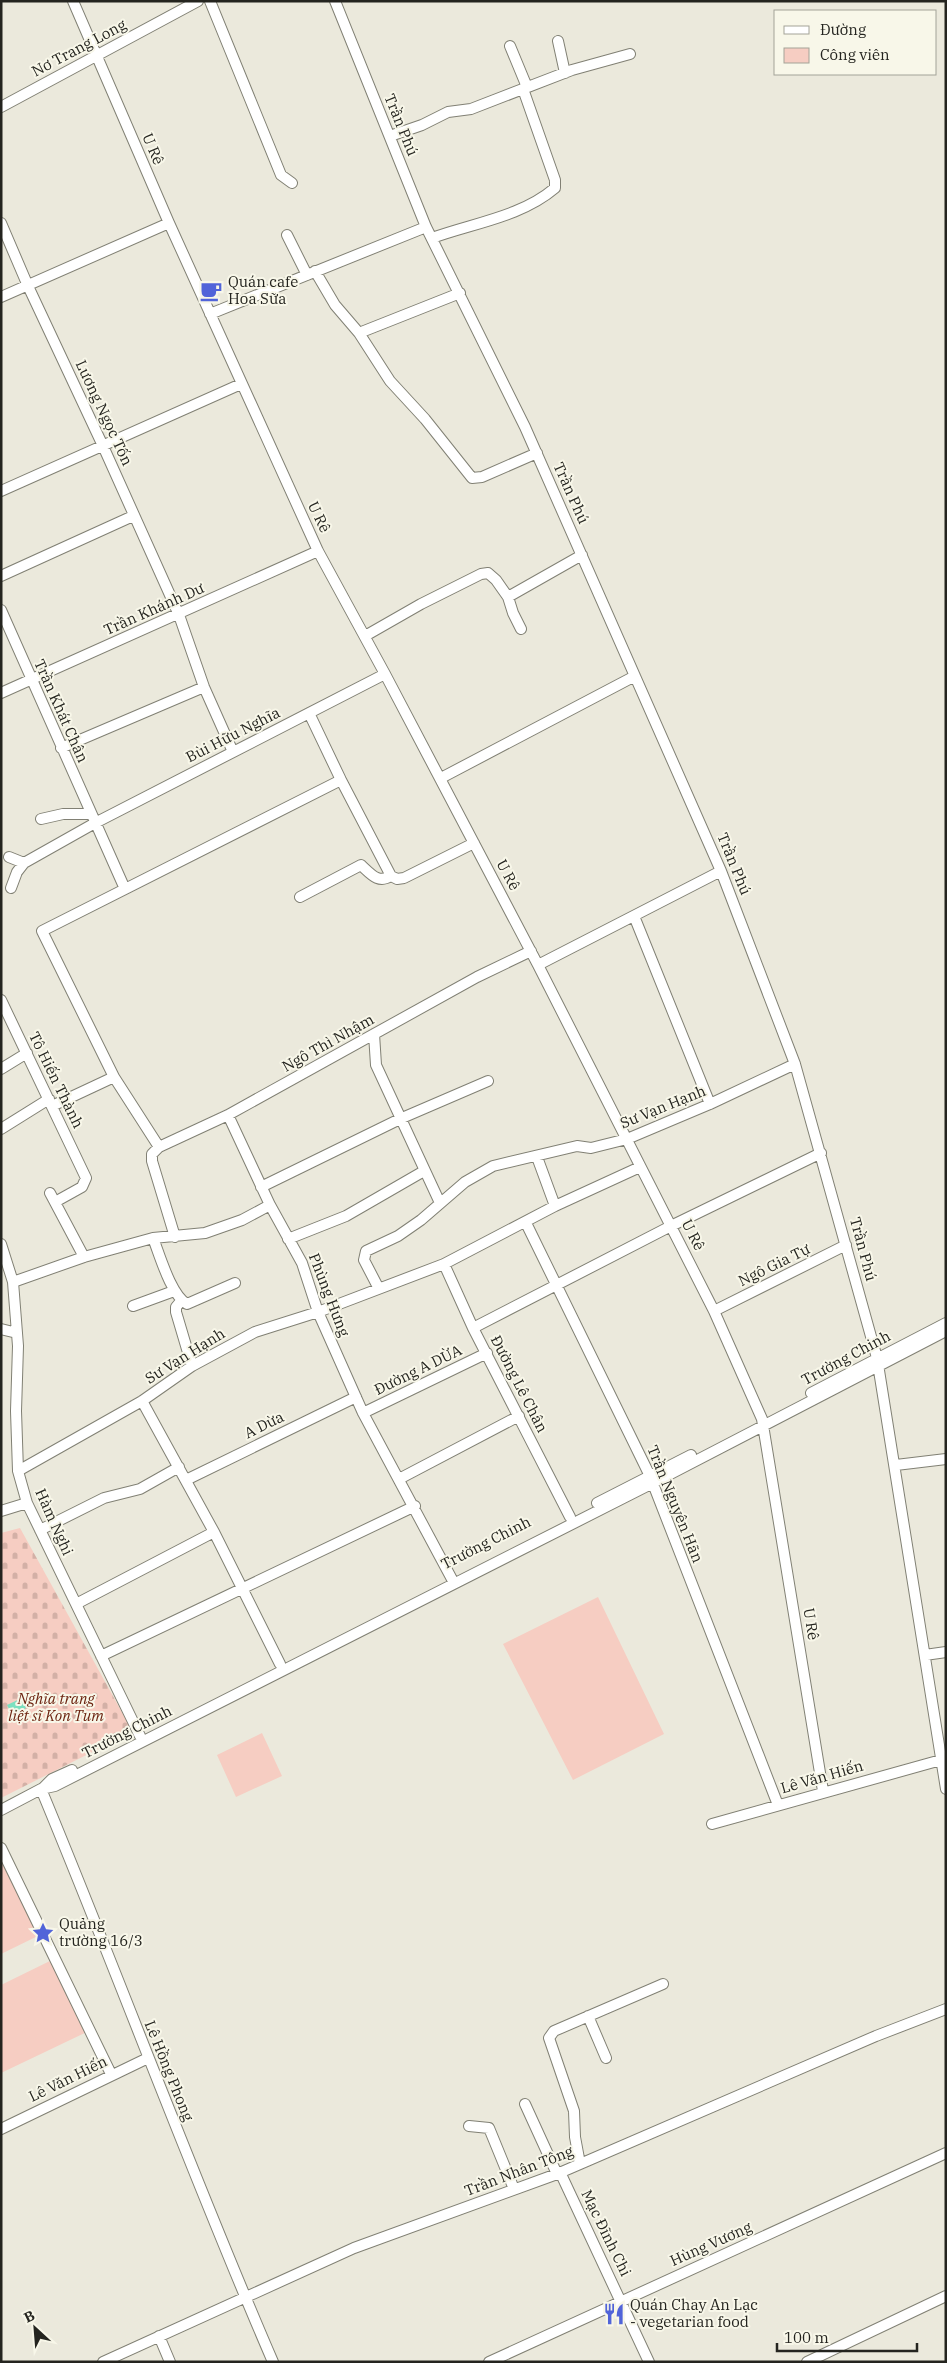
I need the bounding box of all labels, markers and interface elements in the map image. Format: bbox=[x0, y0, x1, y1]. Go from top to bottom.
legend bbox=[774, 10, 937, 75]
street label: Nơ Trang Long bbox=[28, 15, 129, 80]
text: Đường bbox=[820, 20, 866, 39]
text: Công viên bbox=[820, 45, 890, 64]
street label: Trần Phú bbox=[380, 91, 423, 159]
street label: U Rê bbox=[138, 130, 169, 167]
place label: Quán cafe Hoa Sữa bbox=[228, 272, 298, 308]
cafe icon: Quán cafe Hoa Sữa bbox=[198, 278, 224, 304]
street label: Lương Ngọc Tốn bbox=[72, 357, 137, 469]
street label: Trần Phú bbox=[549, 459, 593, 527]
street label: U Rê bbox=[304, 498, 335, 535]
street label: Trần Khánh Dư bbox=[101, 578, 208, 639]
street label: Trần Khát Chân bbox=[30, 656, 93, 766]
street label: Bùi Hữu Nghĩa bbox=[183, 703, 283, 766]
street label: Trần Phú bbox=[713, 830, 756, 898]
street label: U Rê bbox=[492, 856, 524, 894]
street label: Ngô Thì Nhậm bbox=[278, 1009, 377, 1076]
street label: Tô Hiến Thành bbox=[25, 1028, 88, 1131]
street label: Sư Vạn Hạnh bbox=[617, 1081, 708, 1132]
street label: Trần Phú bbox=[846, 1215, 881, 1283]
street label: U Rê bbox=[678, 1216, 709, 1254]
street label: Ngô Gia Tự bbox=[735, 1239, 813, 1290]
street label: Phùng Hưng bbox=[305, 1250, 354, 1339]
street label: Sư Vạn Hạnh bbox=[141, 1323, 228, 1388]
street label: Trường Chinh bbox=[798, 1326, 894, 1389]
street label: Đường Lê Chân bbox=[487, 1332, 552, 1436]
street label: Đường A DỪA bbox=[371, 1340, 465, 1399]
street label: A Dừa bbox=[241, 1407, 287, 1442]
street label: Trần Nguyên Hãn bbox=[643, 1442, 708, 1566]
street label: Hàm Nghi bbox=[31, 1485, 78, 1559]
street label: Trường Chinh bbox=[438, 1512, 534, 1573]
street label: U Rê bbox=[800, 1606, 823, 1641]
park label: Nghĩa trang liệt sĩ Kon Tum bbox=[8, 1689, 104, 1725]
street label: Trường Chinh bbox=[79, 1701, 175, 1762]
street label: Lê Văn Hiến bbox=[778, 1756, 866, 1797]
place label: Quảng trường 16/3 bbox=[59, 1914, 143, 1950]
place icon: Quảng trường 16/3 bbox=[30, 1920, 56, 1946]
street label: Lê Hồng Phong bbox=[141, 2018, 198, 2124]
street label: Lê Văn Hiến bbox=[25, 2051, 110, 2106]
street label: Trần Nhân Tông bbox=[462, 2141, 576, 2200]
street label: Mạc Đĩnh Chi bbox=[577, 2186, 636, 2279]
street label: Hùng Vương bbox=[667, 2217, 755, 2270]
place label: Quán Chay An Lạc - vegetarian food bbox=[630, 2295, 758, 2331]
restaurant icon: Quán Chay An Lạc - vegetarian food bbox=[601, 2301, 627, 2327]
north arrow bbox=[10, 2303, 60, 2353]
text: B bbox=[21, 2306, 38, 2327]
scale bar bbox=[777, 2320, 917, 2352]
text: 100 m bbox=[784, 2328, 829, 2347]

